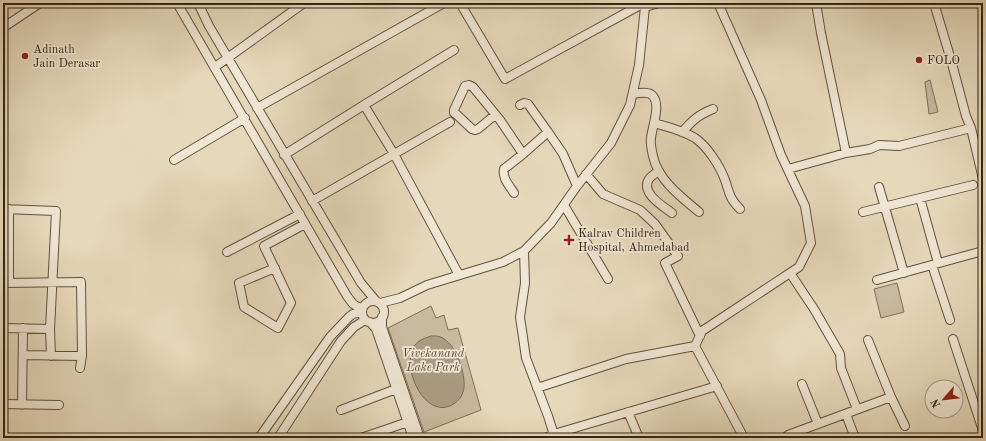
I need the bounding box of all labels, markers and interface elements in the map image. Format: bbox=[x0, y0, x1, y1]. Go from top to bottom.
place label: Adinath Jain Derasar bbox=[33, 44, 100, 70]
marker: Adinath Jain Derasar bbox=[20, 51, 30, 61]
marker: FOLO bbox=[914, 55, 924, 65]
place label: FOLO bbox=[927, 55, 960, 67]
place label: Kalrav Children Hospital, Ahmedabad bbox=[578, 228, 689, 254]
marker: Kalrav Children Hospital, Ahmedabad bbox=[563, 234, 575, 246]
park label: Vivekanand Lake Park bbox=[402, 348, 465, 374]
north arrow bbox=[924, 379, 964, 419]
text: N bbox=[929, 396, 943, 409]

